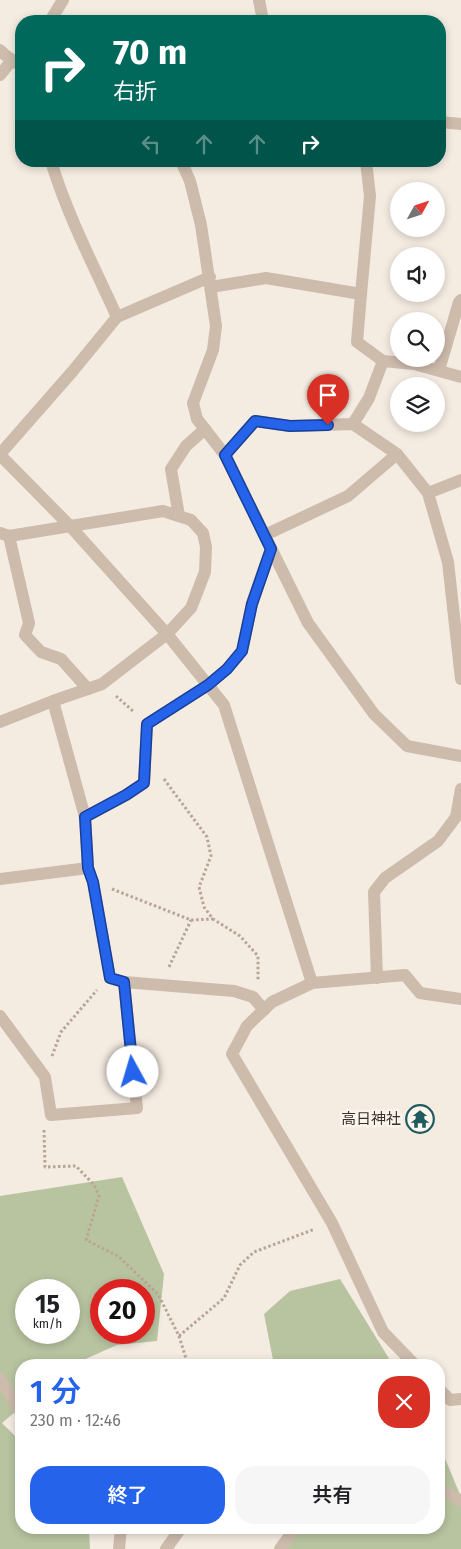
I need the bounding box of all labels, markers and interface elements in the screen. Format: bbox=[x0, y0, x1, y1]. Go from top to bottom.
text: 70 m bbox=[113, 31, 187, 73]
icon: right bbox=[30, 35, 95, 100]
text: 右折 bbox=[113, 78, 157, 105]
icon: left bbox=[137, 130, 165, 158]
icon: ahead bbox=[190, 130, 218, 158]
icon: ahead bbox=[243, 130, 271, 158]
icon: right bbox=[296, 130, 324, 158]
north arrow bbox=[390, 182, 445, 238]
map controls bbox=[390, 182, 445, 432]
button: sound bbox=[390, 247, 445, 302]
button: search bbox=[390, 312, 445, 367]
pin bbox=[307, 374, 349, 425]
button: layers bbox=[390, 377, 445, 432]
icon: arrive bbox=[314, 381, 342, 409]
position arrow bbox=[106, 1045, 158, 1097]
temple icon: 高日神社 bbox=[405, 1104, 435, 1134]
place label: 高日神社 bbox=[341, 1110, 401, 1128]
speed limit sign: 20 bbox=[90, 1279, 155, 1344]
text: 15 bbox=[35, 1290, 60, 1320]
text: km/h bbox=[33, 1317, 62, 1331]
text: 1 分 bbox=[30, 1374, 81, 1410]
button: close bbox=[378, 1376, 430, 1428]
text: 230 m · 12:46 bbox=[30, 1411, 121, 1430]
button: 終了 bbox=[30, 1466, 225, 1524]
button: 共有 bbox=[235, 1466, 430, 1524]

